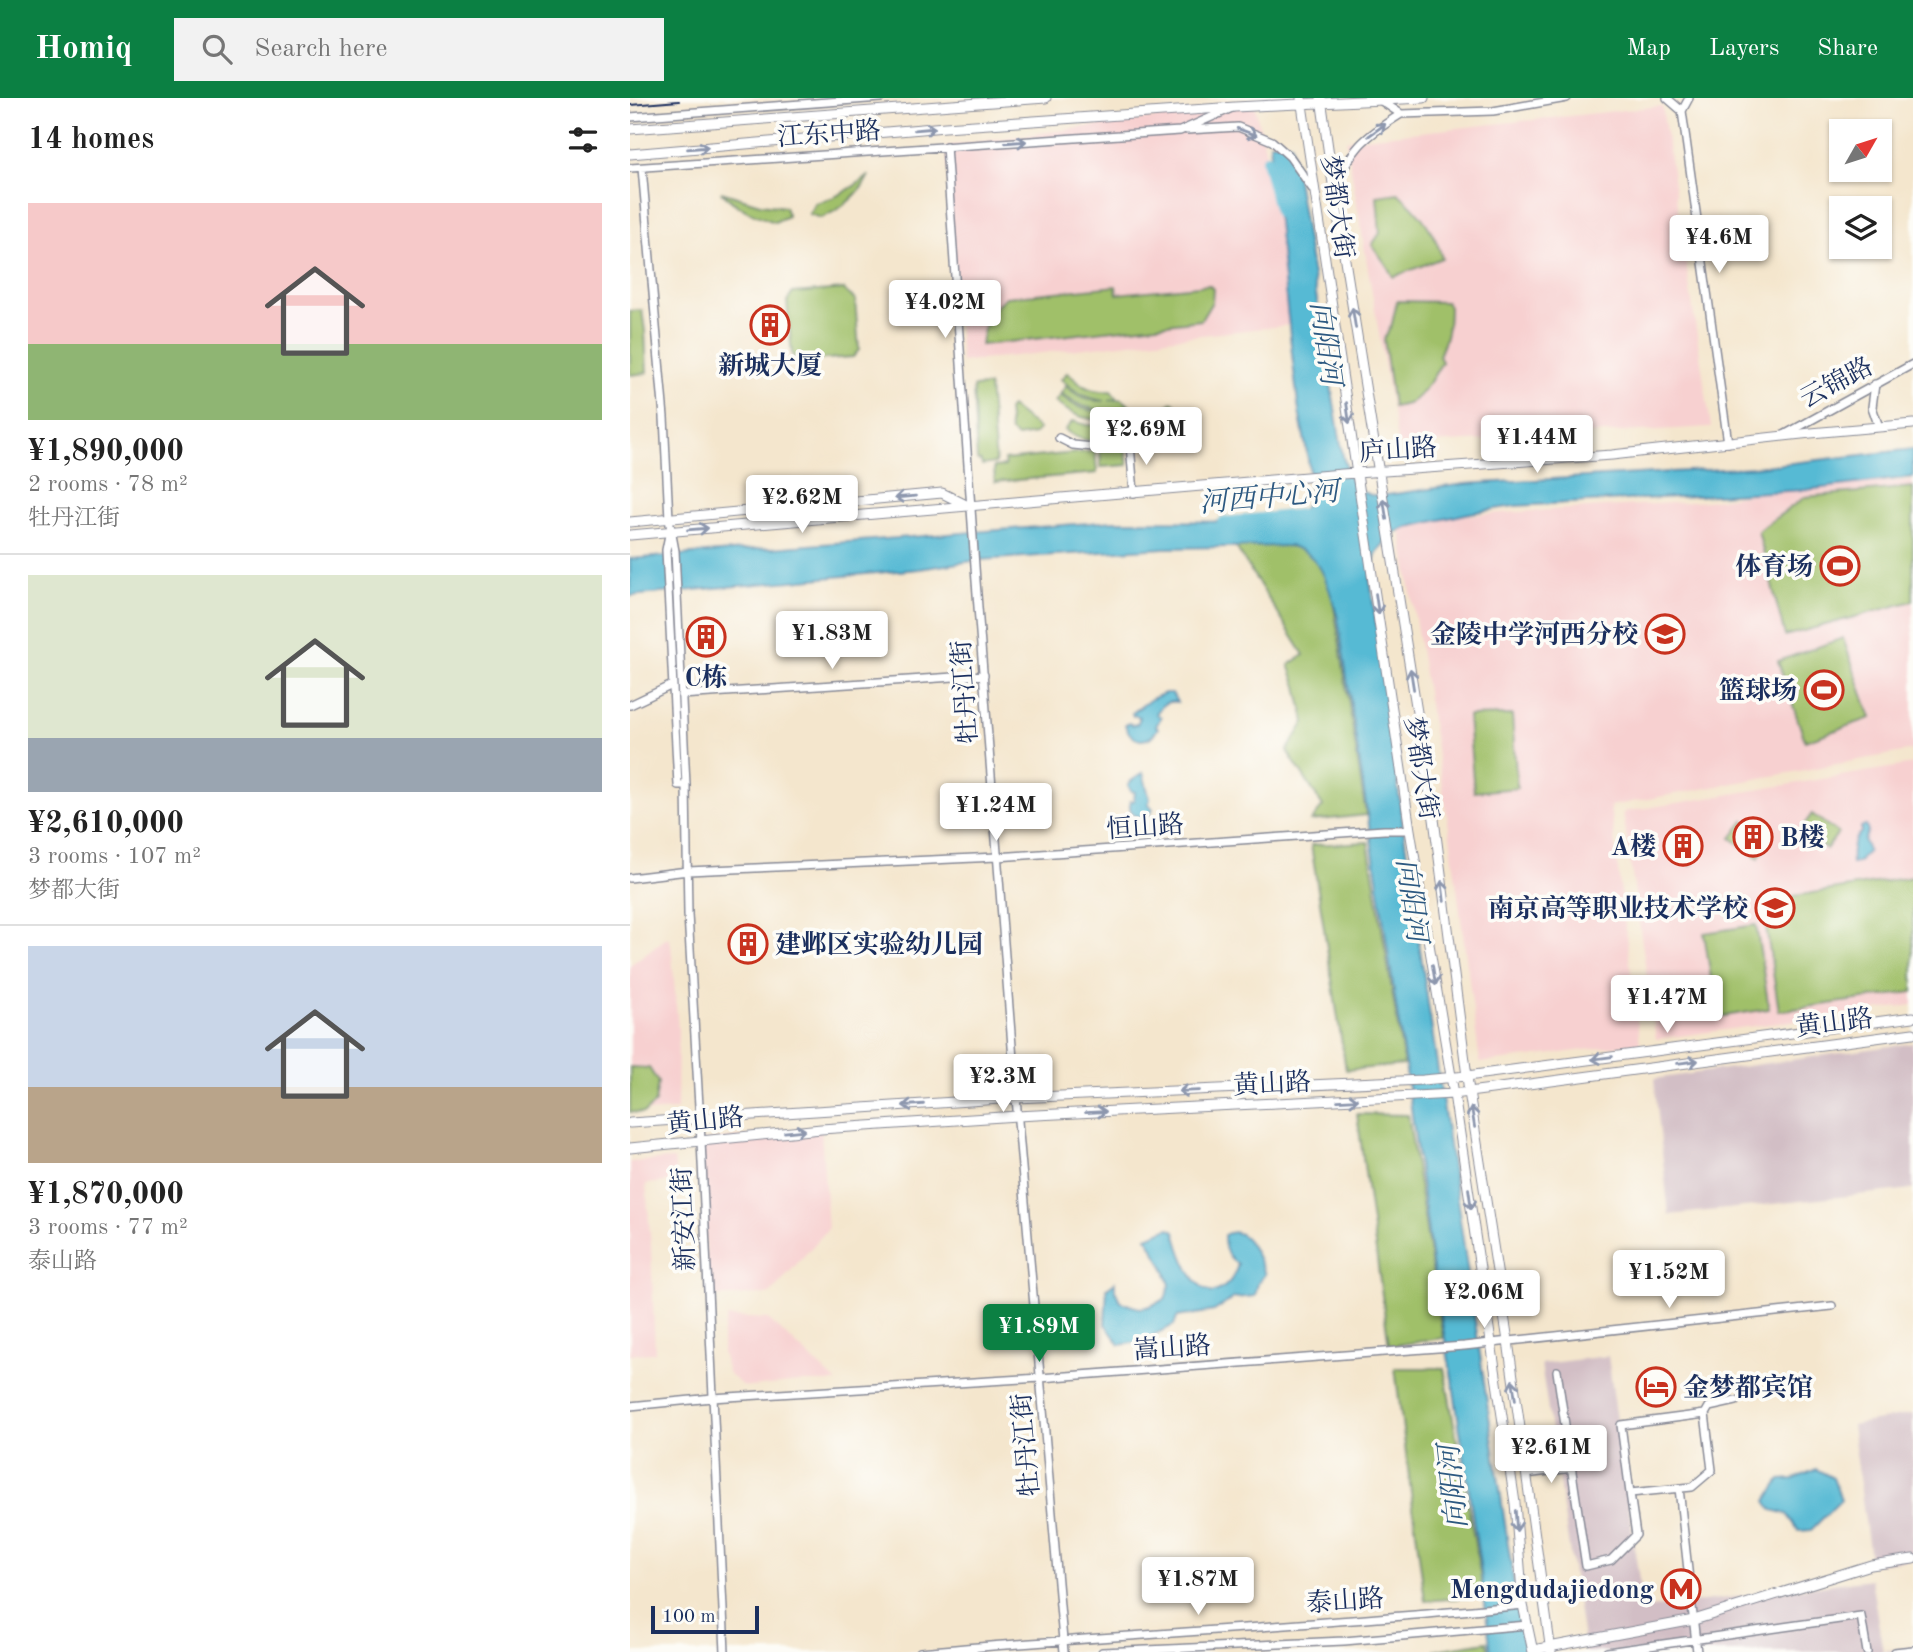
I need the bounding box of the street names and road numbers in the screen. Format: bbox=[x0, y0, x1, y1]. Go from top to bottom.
street label: 江东中路 bbox=[776, 116, 882, 152]
street label: 梦都大街 bbox=[1316, 154, 1358, 261]
street label: 云锦路 bbox=[1795, 352, 1877, 414]
street label: 庐山路 bbox=[1358, 433, 1438, 467]
street label: 牡丹江街 bbox=[947, 639, 983, 745]
street label: 梦都大街 bbox=[1399, 715, 1443, 822]
street label: 恒山路 bbox=[1105, 810, 1185, 844]
street label: 黄山路 bbox=[1794, 1004, 1875, 1042]
street label: 黄山路 bbox=[1232, 1068, 1312, 1100]
street label: 黄山路 bbox=[665, 1103, 745, 1139]
street label: 新安江街 bbox=[668, 1167, 700, 1271]
street label: 嵩山路 bbox=[1132, 1331, 1212, 1365]
street label: 牡丹江街 bbox=[1008, 1392, 1044, 1498]
street label: 泰山路 bbox=[1305, 1584, 1385, 1618]

